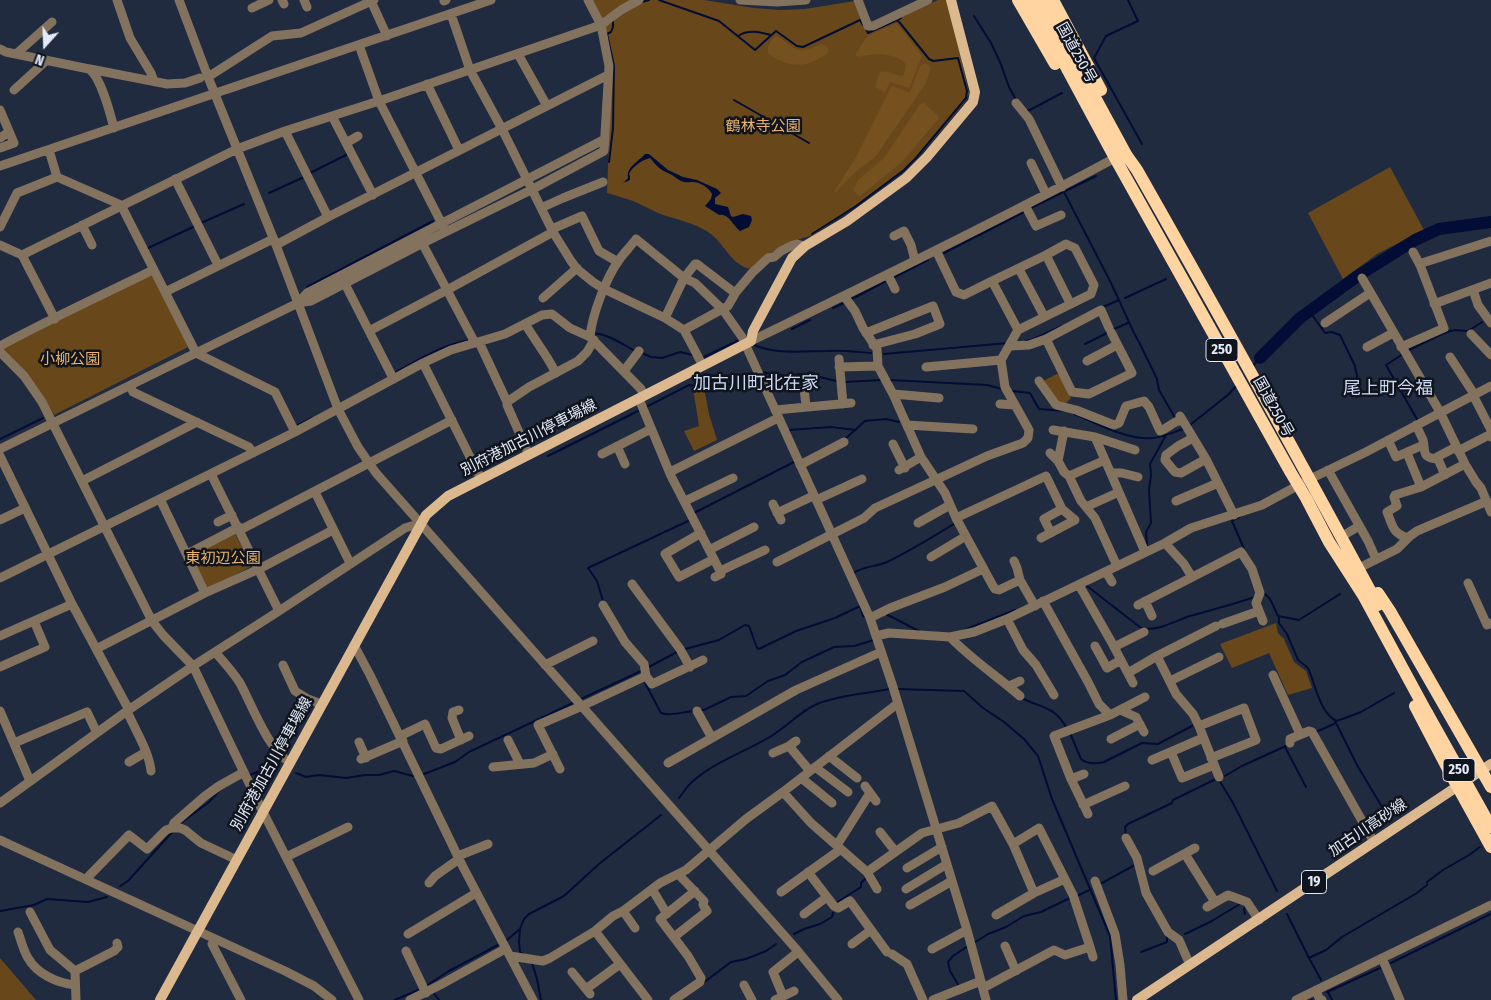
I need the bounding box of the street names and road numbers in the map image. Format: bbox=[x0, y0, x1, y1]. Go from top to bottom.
street label: 国道250号 bbox=[1052, 20, 1100, 86]
road number: 250 bbox=[1206, 338, 1238, 362]
street label: 国道250号 bbox=[1249, 374, 1297, 440]
street label: 別府港加古川停車場線 bbox=[458, 396, 600, 480]
street label: 別府港加古川停車場線 bbox=[228, 694, 316, 834]
road number: 250 bbox=[1443, 758, 1475, 782]
street label: 加古川高砂線 bbox=[1326, 795, 1410, 861]
road number: 19 bbox=[1302, 870, 1326, 894]

